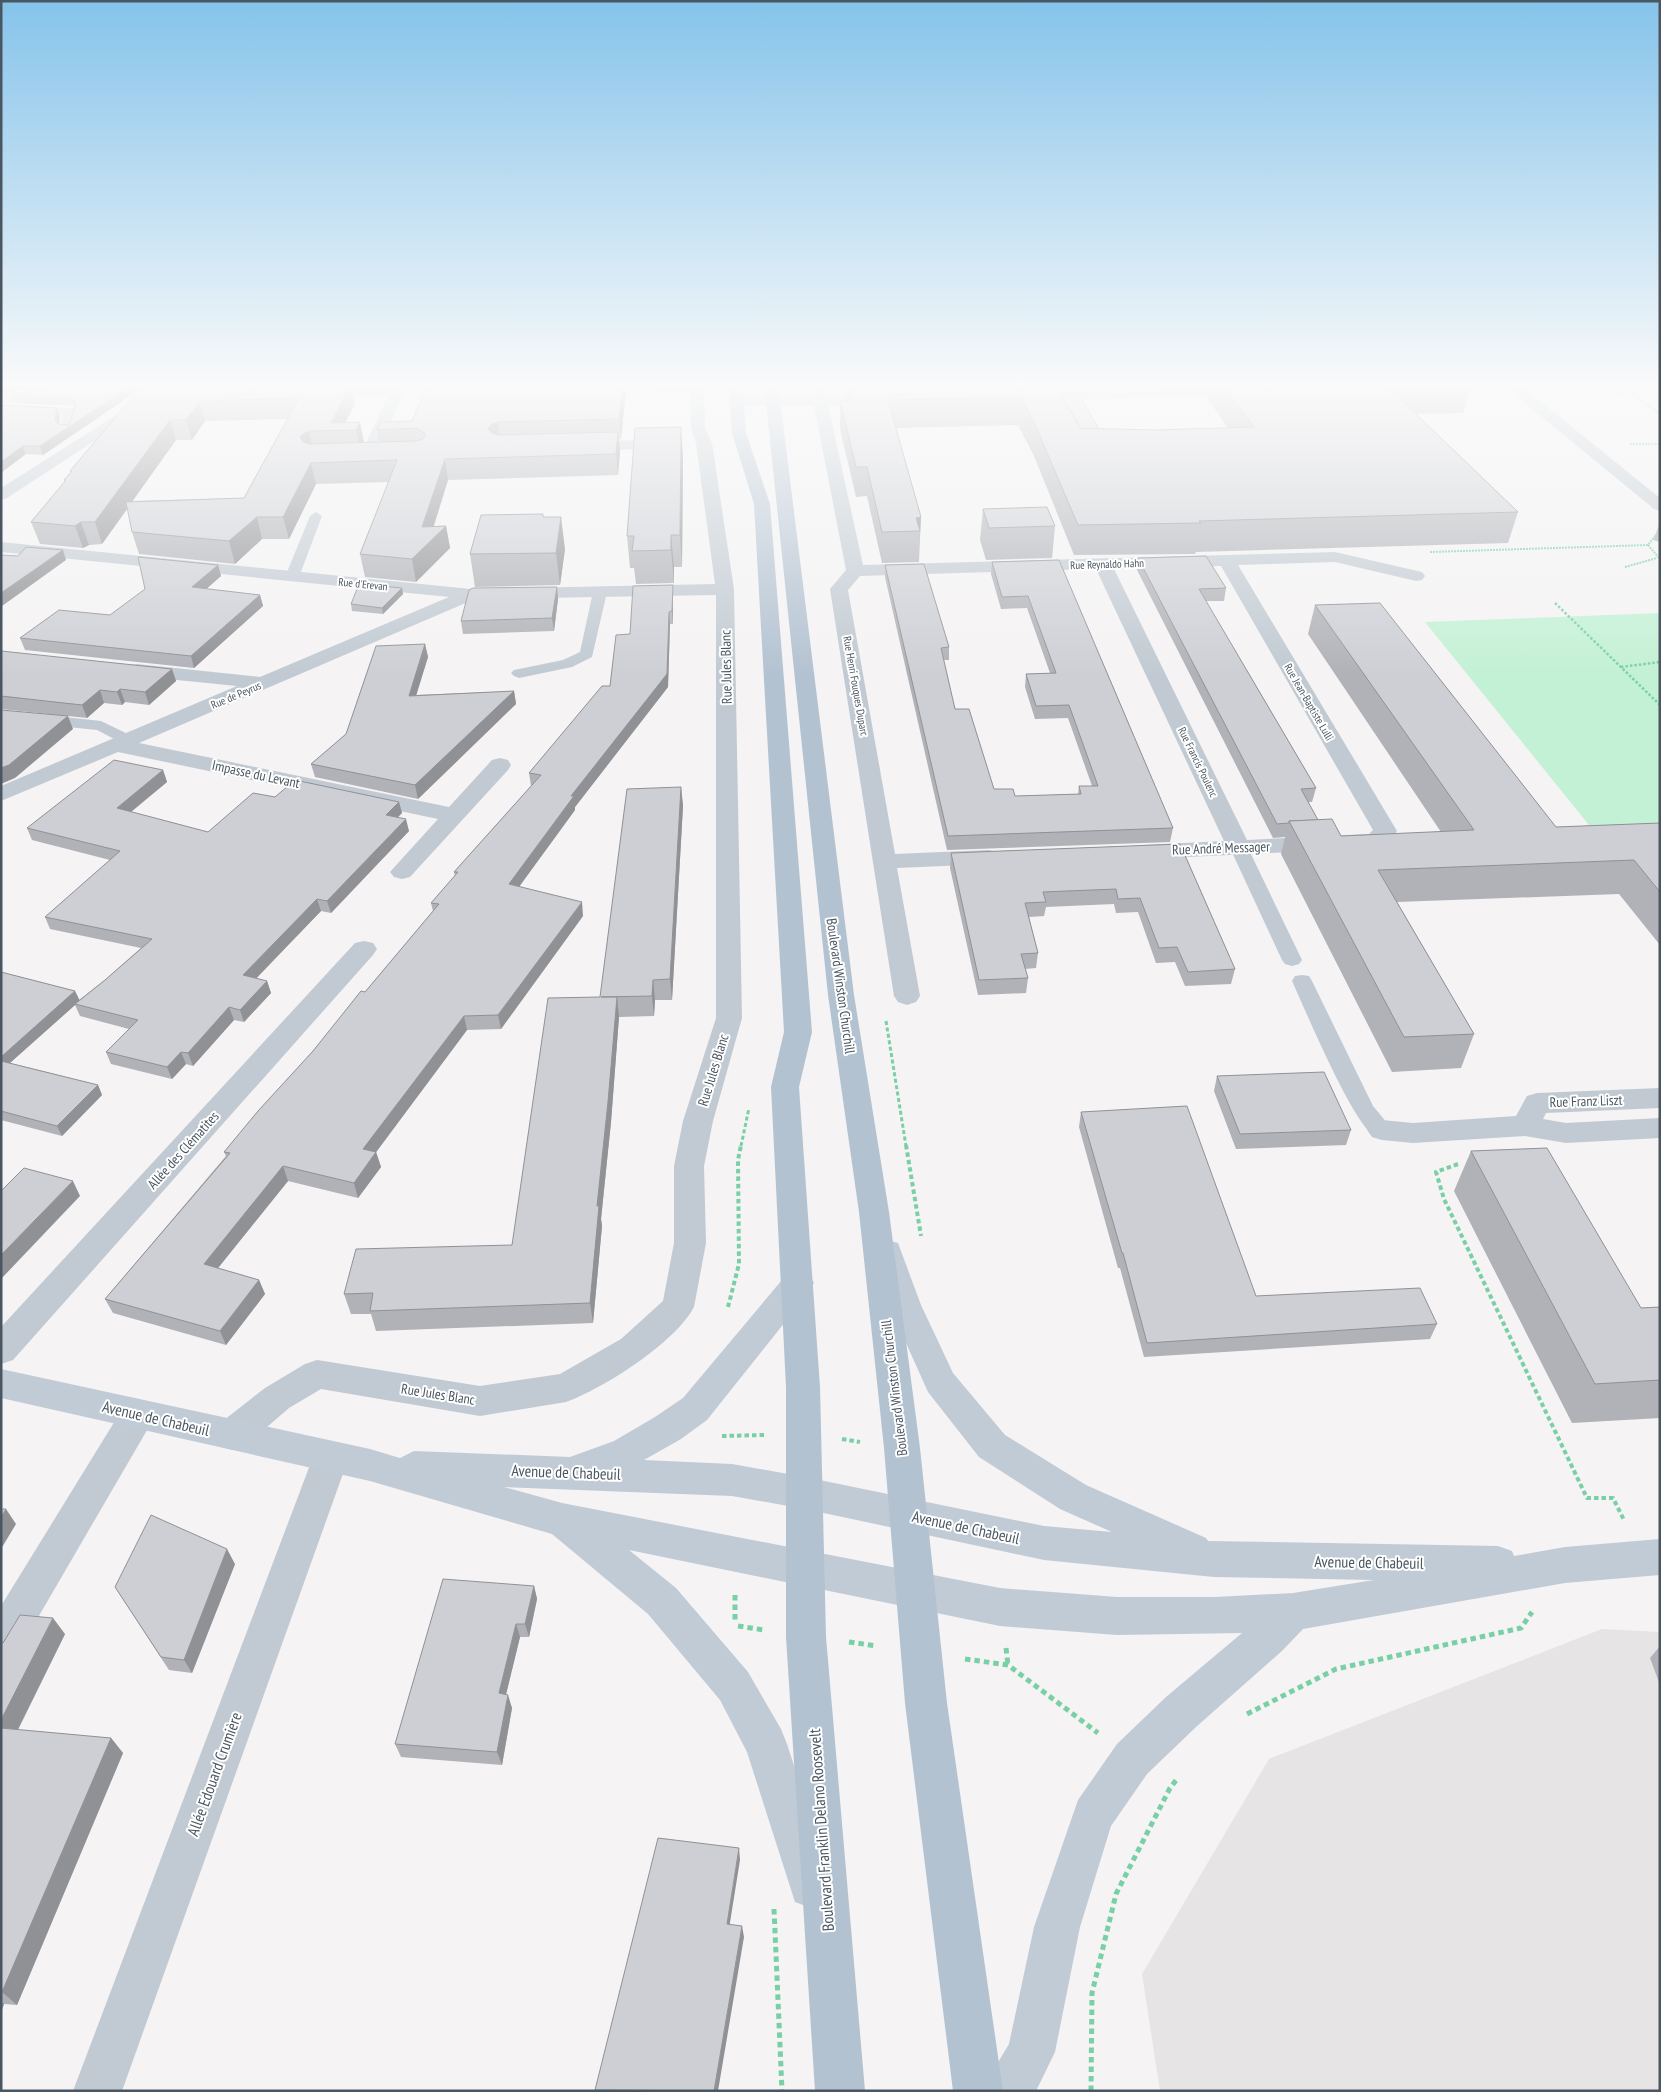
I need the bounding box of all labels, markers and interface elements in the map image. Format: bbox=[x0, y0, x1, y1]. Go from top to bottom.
street label: Rue Reynaldo Hahn bbox=[1070, 556, 1144, 572]
street label: Rue d'Erevan bbox=[338, 574, 388, 594]
street label: Rue Jules Blanc bbox=[716, 630, 736, 704]
street label: Rue Henri Fouques Duparc bbox=[840, 635, 872, 737]
street label: Rue Jean-Baptiste Lulli bbox=[1281, 661, 1337, 743]
street label: Rue de Peyrus bbox=[209, 678, 263, 712]
street label: Rue Francis Poulenc bbox=[1175, 725, 1221, 799]
street label: Impasse du Levant bbox=[211, 756, 302, 792]
street label: Rue André Messager bbox=[1172, 837, 1270, 859]
street label: Boulevard Winston Churchill bbox=[823, 917, 860, 1056]
street label: Rue Jules Blanc bbox=[694, 1032, 732, 1108]
street label: Rue Franz Liszt bbox=[1549, 1091, 1623, 1111]
street label: Allée des Clématites bbox=[143, 1107, 223, 1193]
street label: Boulevard Winston Churchill bbox=[877, 1318, 911, 1457]
street label: Rue Jules Blanc bbox=[400, 1379, 476, 1409]
street label: Avenue de Chabeuil bbox=[101, 1396, 212, 1440]
street label: Avenue de Chabeuil bbox=[511, 1460, 621, 1484]
street label: Avenue de Chabeuil bbox=[910, 1506, 1022, 1548]
street label: Avenue de Chabeuil bbox=[1314, 1551, 1424, 1573]
street label: Allée Edouard Crumière bbox=[182, 1709, 246, 1839]
street label: Boulevard Franklin Delano Roosevelt bbox=[804, 1727, 838, 1932]

